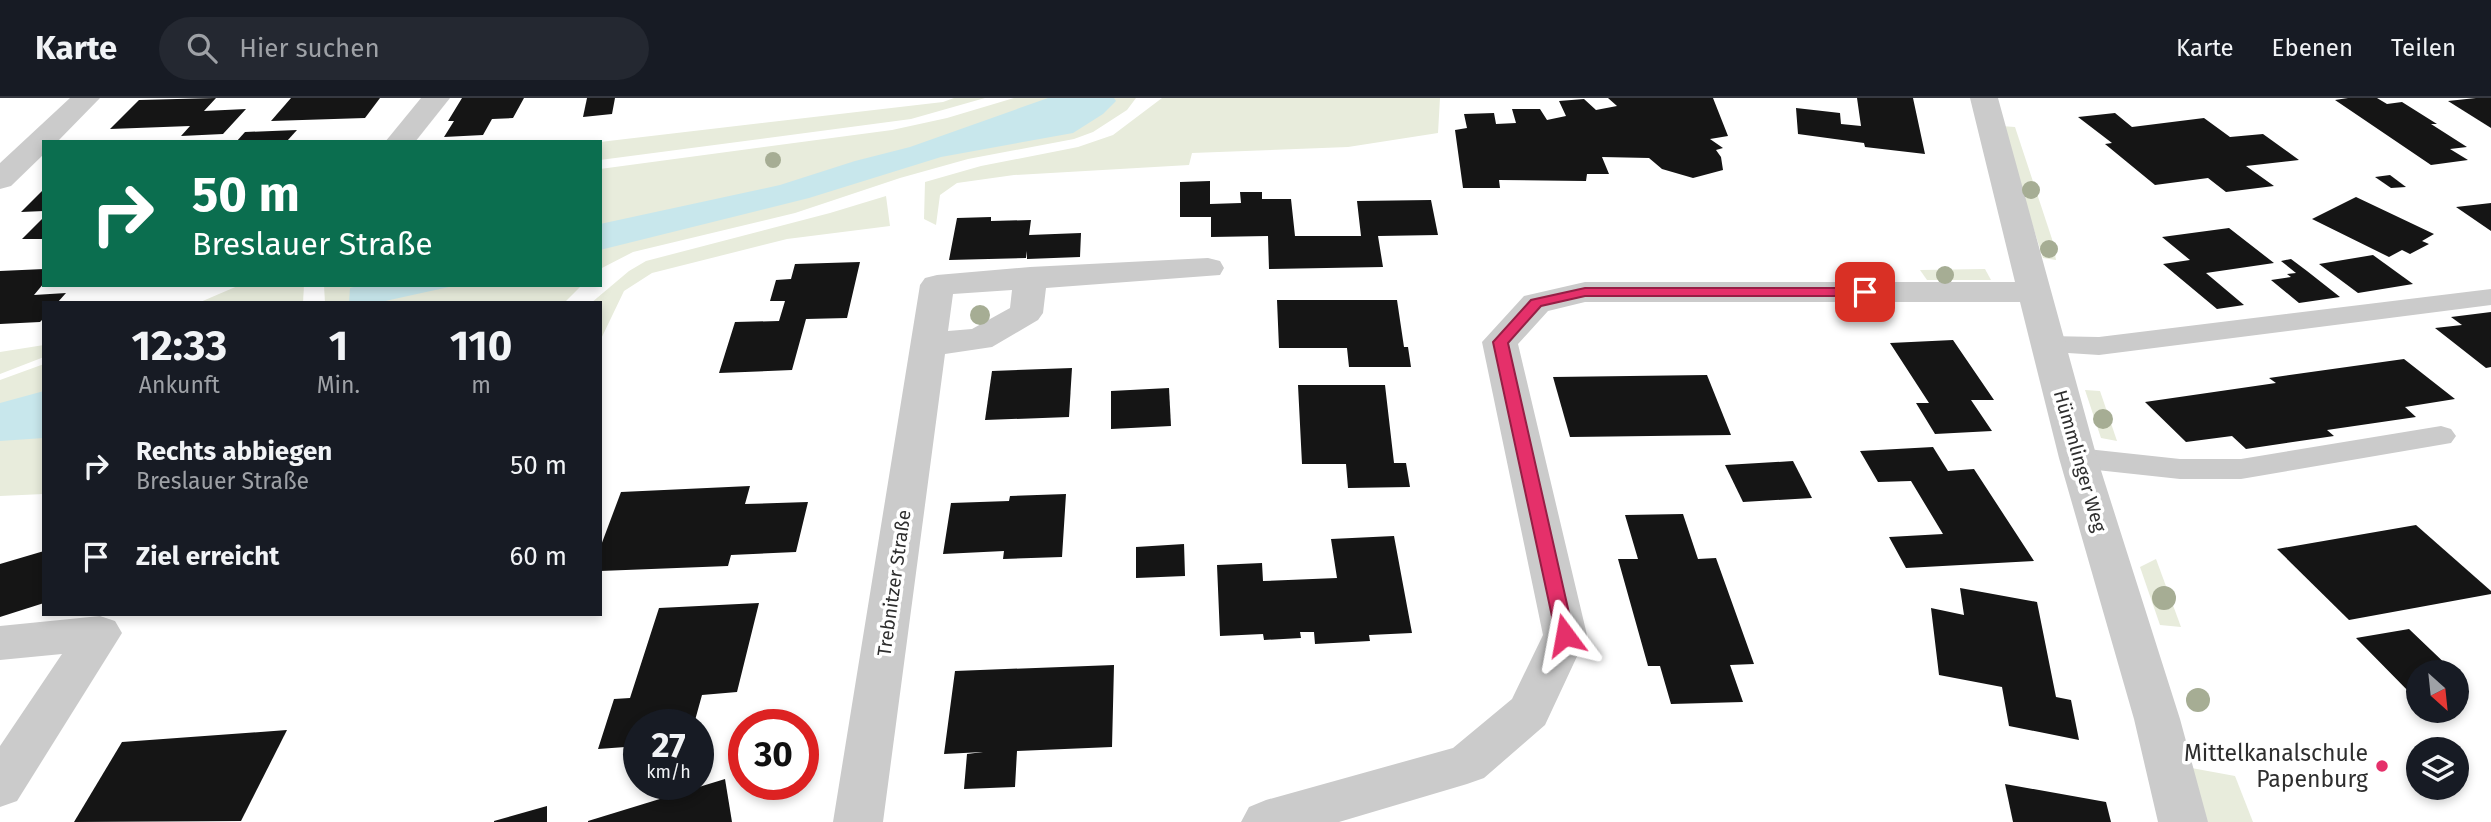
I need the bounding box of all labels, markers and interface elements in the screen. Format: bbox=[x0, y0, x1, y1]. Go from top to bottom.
search box bbox=[159, 17, 649, 80]
text: Karte bbox=[35, 28, 117, 68]
icon: search bbox=[183, 29, 221, 67]
text: Hier suchen bbox=[239, 33, 380, 64]
text: Karte bbox=[2176, 34, 2234, 62]
text: Ebenen bbox=[2272, 34, 2353, 62]
text: Teilen bbox=[2391, 34, 2456, 62]
text: 50 m bbox=[192, 165, 300, 224]
icon: right bbox=[77, 168, 168, 259]
text: Breslauer Straße bbox=[192, 225, 433, 263]
pin bbox=[1835, 262, 1895, 322]
icon: arrive bbox=[1846, 273, 1884, 311]
text: 12:33 bbox=[132, 321, 227, 371]
text: 1 bbox=[329, 321, 348, 371]
text: 110 bbox=[450, 321, 512, 371]
text: Ankunft bbox=[139, 371, 220, 399]
text: Min. bbox=[317, 371, 360, 399]
text: m bbox=[471, 371, 491, 399]
street label: Hümmlinger Weg bbox=[2049, 387, 2111, 535]
text: Rechts abbiegen bbox=[136, 436, 332, 467]
icon: right bbox=[77, 447, 115, 485]
text: 50 m bbox=[510, 450, 567, 481]
text: Breslauer Straße bbox=[136, 467, 309, 495]
street label: Trebnitzer Straße bbox=[872, 508, 916, 658]
icon: arrive bbox=[77, 538, 115, 576]
text: Ziel erreicht bbox=[136, 541, 279, 572]
text: 60 m bbox=[509, 541, 567, 572]
position arrow bbox=[1528, 598, 1602, 672]
north arrow bbox=[2406, 660, 2469, 723]
map controls bbox=[2406, 660, 2469, 800]
speed limit sign: 30 bbox=[728, 709, 819, 800]
text: 27 bbox=[651, 724, 686, 766]
button: layers bbox=[2406, 737, 2469, 800]
place label: Mittelkanalschule Papenburg bbox=[2184, 739, 2368, 793]
marker: Mittelkanalschule Papenburg bbox=[2374, 758, 2390, 774]
text: km/h bbox=[646, 761, 691, 783]

